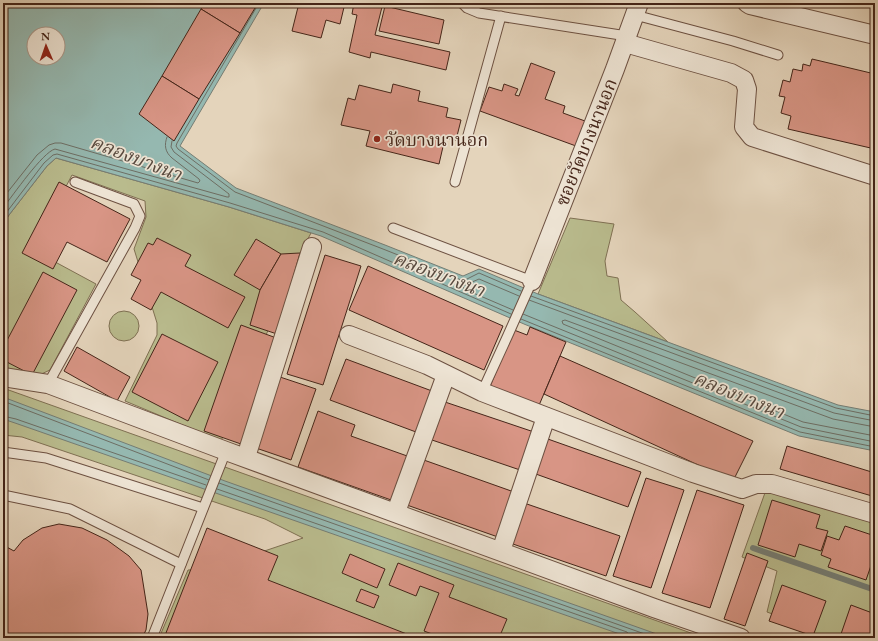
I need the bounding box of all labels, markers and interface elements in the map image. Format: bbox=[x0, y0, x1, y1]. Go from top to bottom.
north arrow bbox=[26, 26, 66, 66]
text: N bbox=[41, 29, 50, 43]
street label: ซอยวัดบางนานอก bbox=[550, 75, 622, 209]
place label: วัดบางนานอก bbox=[385, 128, 488, 151]
water label: คลองบางนา bbox=[87, 129, 186, 187]
marker: วัดบางนานอก bbox=[372, 134, 382, 144]
water label: คลองบางนา bbox=[390, 245, 489, 303]
water label: คลองบางนา bbox=[690, 365, 789, 425]

